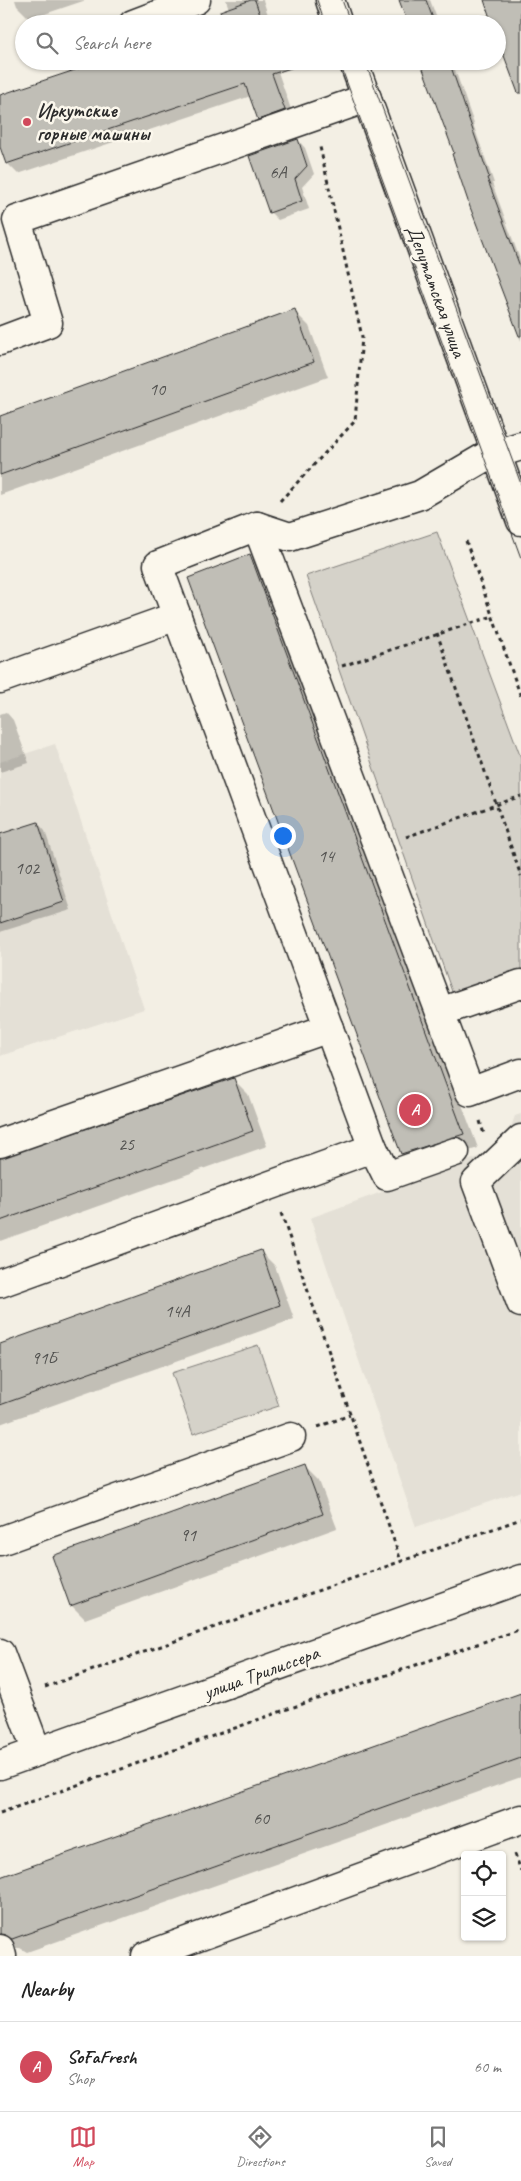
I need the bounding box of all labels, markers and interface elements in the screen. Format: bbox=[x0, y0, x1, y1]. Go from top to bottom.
search box bbox=[15, 15, 506, 70]
icon: search bbox=[33, 29, 61, 57]
text: Search here bbox=[73, 31, 150, 55]
place label: Иркутские горные машины bbox=[37, 98, 152, 146]
marker: Иркутские горные машины bbox=[21, 116, 33, 128]
house number: 6А bbox=[269, 161, 288, 183]
street label: Депутатская улица bbox=[401, 222, 473, 362]
house number: 10 bbox=[149, 378, 167, 400]
your location bbox=[270, 823, 296, 849]
house number: 14 bbox=[318, 845, 336, 867]
house number: 102 bbox=[15, 857, 41, 879]
pin: A bbox=[399, 1091, 431, 1129]
house number: 25 bbox=[118, 1133, 135, 1155]
house number: 14А bbox=[164, 1300, 191, 1322]
house number: 91Б bbox=[31, 1347, 60, 1369]
house number: 91 bbox=[180, 1524, 197, 1546]
street label: улица Трилиссера bbox=[199, 1640, 324, 1705]
house number: 60 bbox=[253, 1807, 271, 1829]
map controls bbox=[461, 1851, 506, 1941]
button: locate bbox=[461, 1851, 506, 1896]
button: layers bbox=[461, 1896, 506, 1941]
text: Nearby bbox=[20, 1976, 73, 2002]
text: SoFaFresh bbox=[67, 2045, 137, 2069]
text: A bbox=[32, 2057, 40, 2077]
text: 60 m bbox=[474, 2057, 501, 2077]
text: Shop bbox=[67, 2069, 94, 2089]
tab: Map bbox=[69, 2123, 97, 2170]
tab: Directions bbox=[236, 2123, 285, 2170]
tab: Saved bbox=[424, 2123, 452, 2170]

